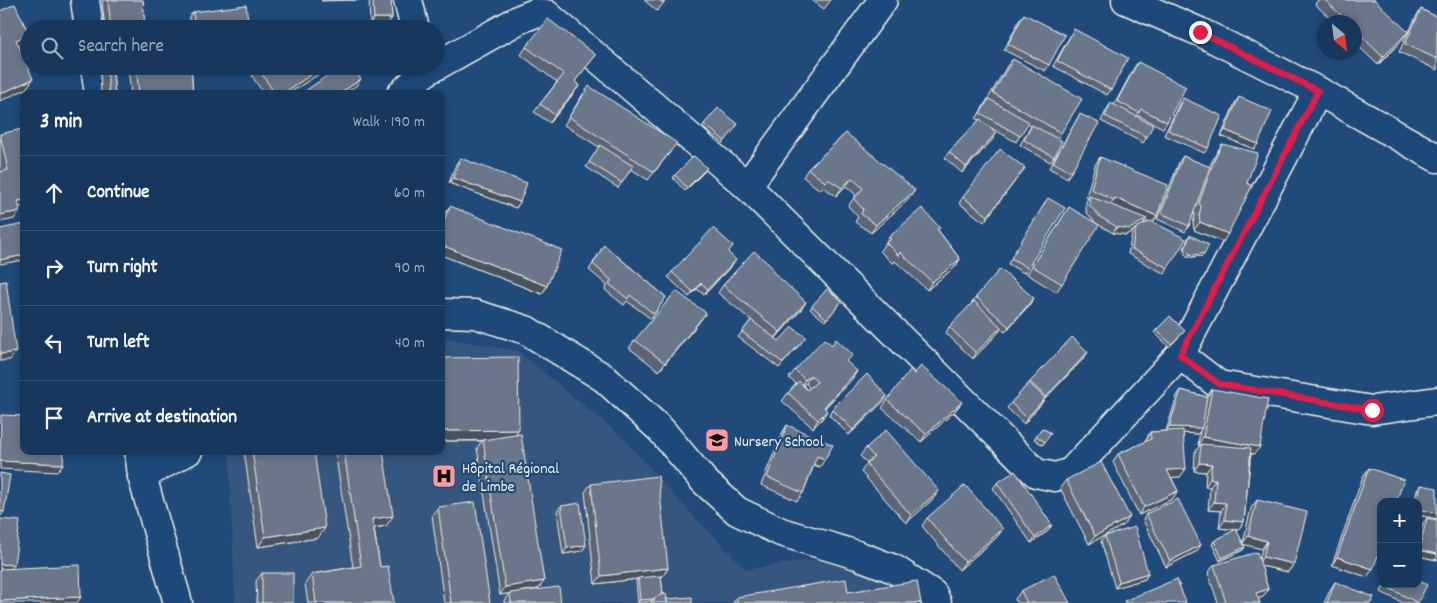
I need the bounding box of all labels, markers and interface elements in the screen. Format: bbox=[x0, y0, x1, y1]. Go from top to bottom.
north arrow bbox=[1317, 15, 1362, 60]
search box bbox=[20, 20, 445, 75]
route end bbox=[1189, 21, 1212, 44]
icon: search bbox=[38, 34, 66, 62]
text: Search here bbox=[78, 34, 164, 61]
text: 3 min bbox=[40, 108, 82, 138]
text: Walk · 190 m bbox=[353, 111, 425, 134]
icon: ahead bbox=[40, 179, 68, 207]
text: Continue bbox=[87, 180, 149, 207]
text: 60 m bbox=[394, 182, 425, 205]
icon: right bbox=[40, 254, 68, 282]
text: Turn right bbox=[87, 255, 158, 282]
text: 90 m bbox=[394, 257, 425, 280]
icon: left bbox=[40, 329, 68, 357]
text: Turn left bbox=[87, 330, 150, 357]
text: 40 m bbox=[395, 332, 425, 355]
route start bbox=[1361, 399, 1384, 422]
icon: arrive bbox=[40, 404, 68, 432]
text: Arrive at destination bbox=[87, 405, 237, 432]
school or university icon: Nursery School bbox=[704, 427, 730, 453]
place label: Nursery School bbox=[734, 431, 824, 454]
place label: Hôpital Régional de Limbe bbox=[462, 458, 559, 499]
hospital icon: Hôpital Régional de Limbe bbox=[431, 463, 457, 489]
map controls bbox=[1377, 498, 1422, 588]
button: + bbox=[1377, 498, 1422, 543]
button: − bbox=[1377, 543, 1422, 588]

